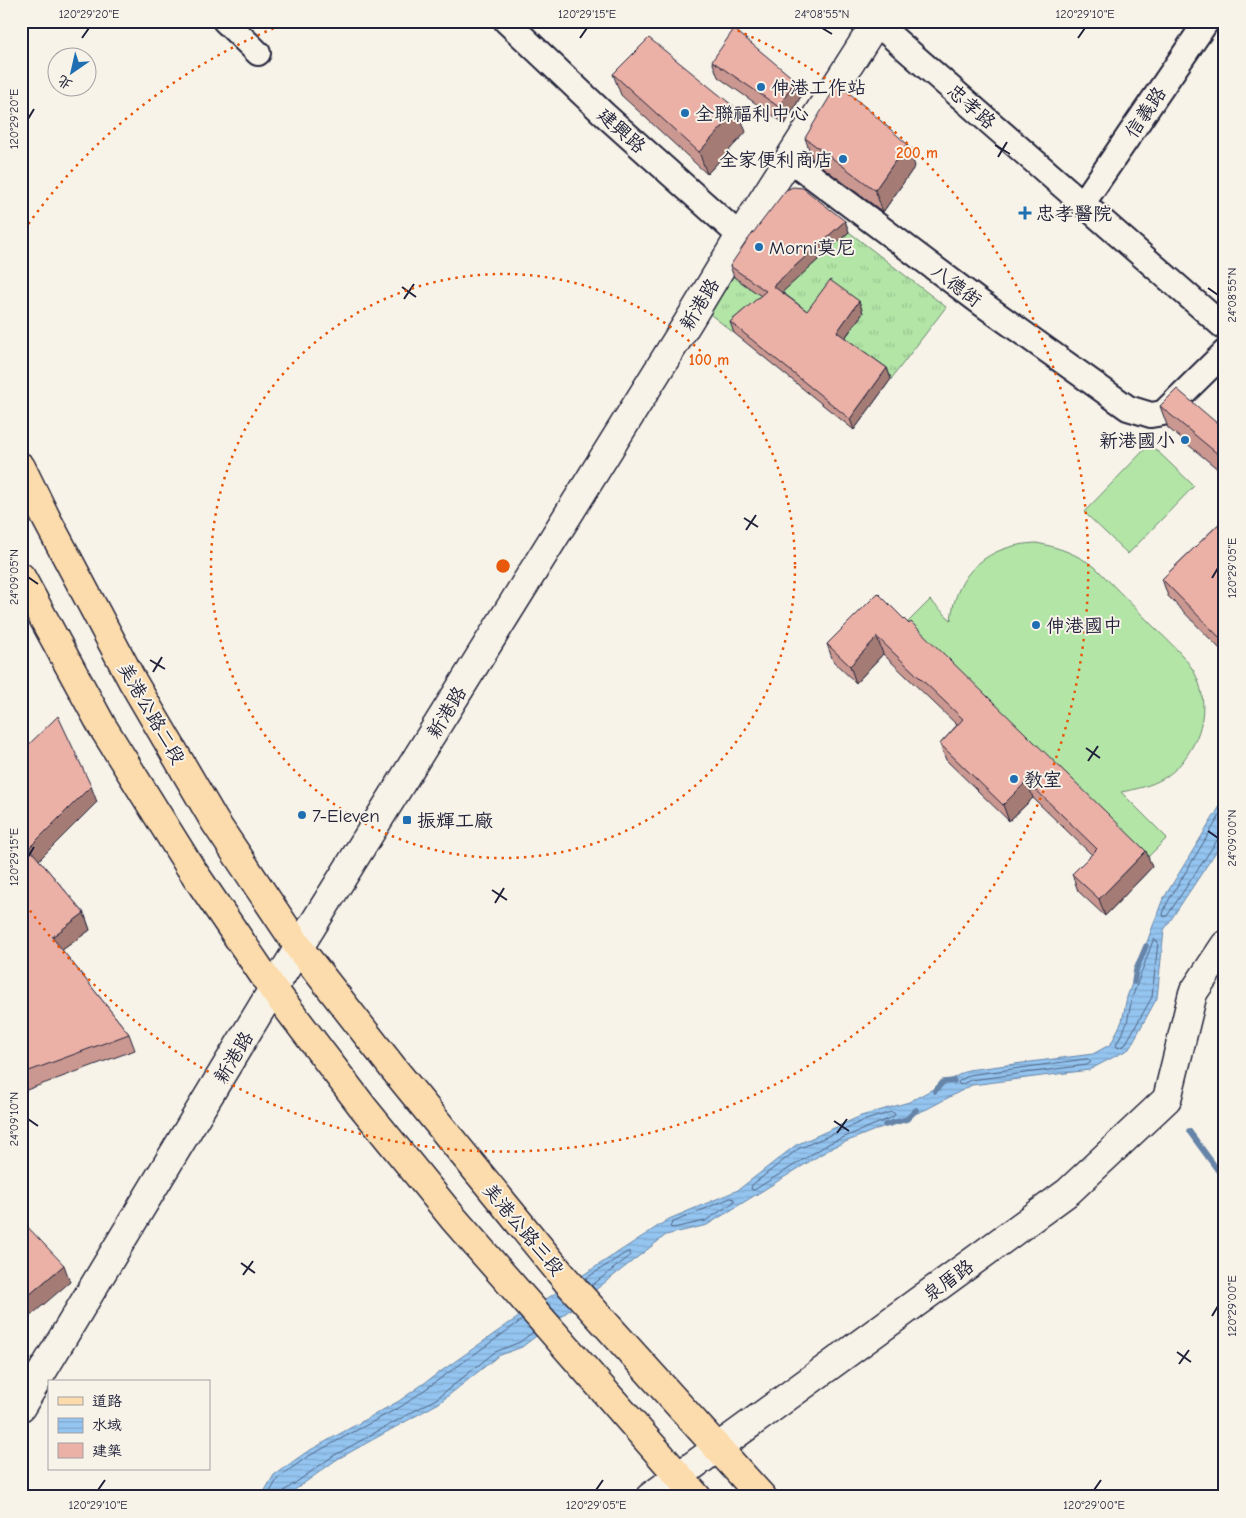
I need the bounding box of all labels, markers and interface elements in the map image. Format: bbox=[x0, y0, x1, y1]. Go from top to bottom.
text: 120°29'20"E bbox=[59, 7, 119, 21]
text: 120°29'15"E bbox=[558, 7, 616, 21]
text: 24°08'55"N bbox=[794, 7, 850, 21]
text: 120°29'10"E bbox=[1056, 7, 1114, 21]
north arrow bbox=[48, 48, 98, 98]
text: 北 bbox=[54, 71, 76, 93]
place label: 伸港工作站 bbox=[771, 77, 866, 99]
street label: 忠孝路 bbox=[943, 80, 1000, 134]
marker: 伸港工作站 bbox=[755, 81, 767, 93]
street label: 信義路 bbox=[1121, 83, 1171, 142]
text: 120°29'20"E bbox=[7, 89, 21, 149]
street label: 建興路 bbox=[593, 103, 650, 158]
place label: 全聯福利中心 bbox=[695, 103, 809, 125]
marker: 全聯福利中心 bbox=[679, 107, 691, 119]
text: 200 m bbox=[896, 144, 938, 162]
place label: 全家便利商店 bbox=[719, 149, 833, 171]
marker: 全家便利商店 bbox=[837, 153, 849, 165]
place label: 忠孝醫院 bbox=[1036, 203, 1112, 225]
marker: 忠孝醫院 bbox=[1018, 206, 1032, 220]
place label: Morni莫尼 bbox=[769, 237, 855, 259]
marker: Morni莫尼 bbox=[753, 241, 765, 253]
street label: 八德街 bbox=[927, 260, 986, 312]
text: 24°08'55"N bbox=[1225, 267, 1239, 323]
street label: 新港路 bbox=[676, 274, 724, 335]
text: 100 m bbox=[689, 351, 729, 369]
place label: 新港國小 bbox=[1099, 430, 1175, 452]
marker: 新港國小 bbox=[1179, 434, 1191, 446]
text: 120°29'05"E bbox=[1225, 538, 1239, 598]
text: 24°09'05"N bbox=[7, 549, 21, 605]
centre of rings bbox=[494, 557, 512, 575]
place label: 伸港國中 bbox=[1046, 615, 1122, 637]
marker: 伸港國中 bbox=[1030, 619, 1042, 631]
street label: 美港公路二段 bbox=[113, 659, 189, 768]
street label: 新港路 bbox=[423, 682, 471, 743]
place label: 教室 bbox=[1024, 769, 1062, 791]
marker: 教室 bbox=[1008, 773, 1020, 785]
place label: 7-Eleven bbox=[312, 805, 380, 827]
marker: 7-Eleven bbox=[296, 809, 308, 821]
place label: 振輝工廠 bbox=[417, 810, 493, 832]
text: 24°09'00"N bbox=[1225, 810, 1239, 866]
marker: 振輝工廠 bbox=[401, 814, 413, 826]
text: 120°29'15"E bbox=[7, 828, 21, 886]
street label: 新港路 bbox=[210, 1027, 258, 1088]
text: 24°09'10"N bbox=[7, 1092, 21, 1146]
street label: 美港公路三段 bbox=[478, 1179, 568, 1280]
street label: 泉厝路 bbox=[919, 1255, 978, 1306]
text: 120°29'00"E bbox=[1225, 1275, 1239, 1337]
legend bbox=[48, 1380, 210, 1470]
text: 道路 bbox=[92, 1392, 122, 1410]
text: 水域 bbox=[92, 1416, 122, 1434]
text: 建築 bbox=[92, 1442, 122, 1460]
text: 120°29'10"E bbox=[69, 1498, 127, 1512]
text: 120°29'05"E bbox=[566, 1498, 626, 1512]
text: 120°29'00"E bbox=[1063, 1498, 1125, 1512]

